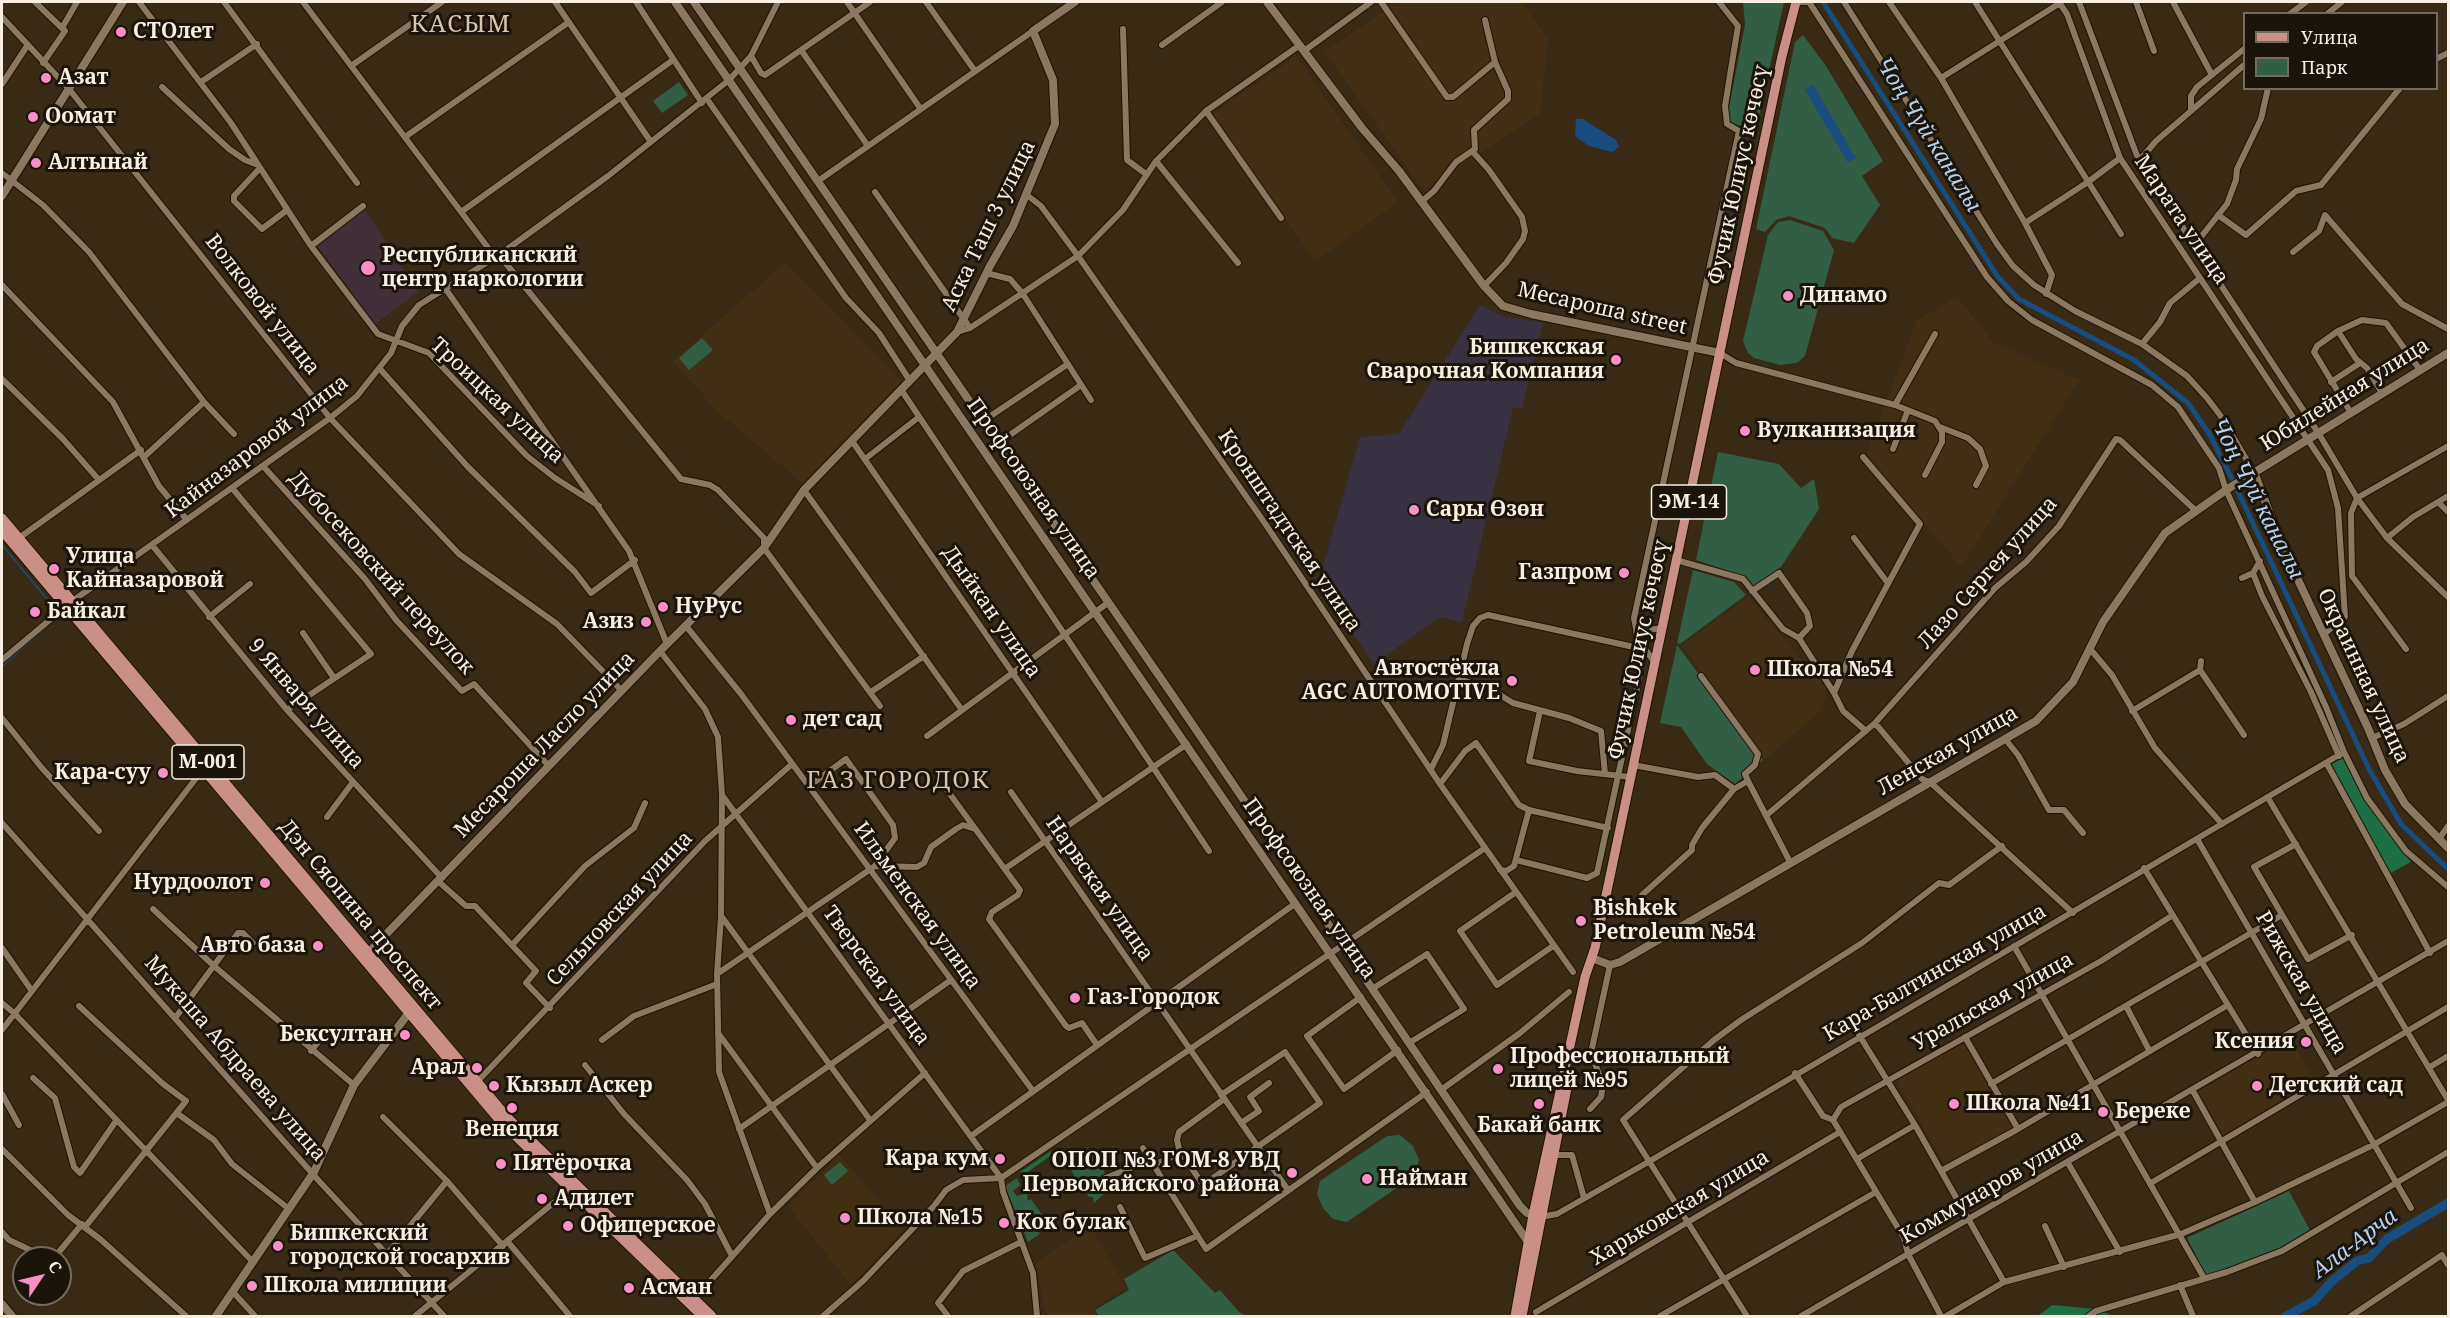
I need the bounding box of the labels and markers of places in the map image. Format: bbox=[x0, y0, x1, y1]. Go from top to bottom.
place label: СТОлет bbox=[133, 19, 214, 45]
marker: СТОлет bbox=[114, 25, 128, 39]
place label: Азат bbox=[58, 65, 109, 91]
marker: Азат bbox=[39, 71, 53, 85]
place label: Оомат bbox=[45, 104, 116, 130]
marker: Оомат bbox=[26, 110, 40, 124]
place label: Алтынай bbox=[48, 150, 148, 176]
marker: Алтынай bbox=[29, 156, 43, 170]
place label: Республиканский центр наркологии bbox=[382, 243, 584, 293]
marker: Республиканский центр наркологии bbox=[359, 259, 377, 277]
place label: Динамо bbox=[1800, 283, 1887, 309]
marker: Динамо bbox=[1781, 289, 1795, 303]
place label: Бишкекская Сварочная Компания bbox=[1366, 335, 1604, 385]
marker: Бишкекская Сварочная Компания bbox=[1609, 353, 1623, 367]
place label: Вулканизация bbox=[1757, 418, 1915, 444]
marker: Вулканизация bbox=[1738, 424, 1752, 438]
place label: Сары Өзөн bbox=[1426, 497, 1544, 523]
marker: Сары Өзөн bbox=[1407, 503, 1421, 517]
place label: Улица Кайназаровой bbox=[66, 544, 224, 594]
place label: Газпром bbox=[1518, 560, 1612, 586]
marker: Улица Кайназаровой bbox=[47, 562, 61, 576]
marker: Газпром bbox=[1617, 566, 1631, 580]
place label: НуРус bbox=[675, 594, 742, 620]
place label: Байкал bbox=[47, 599, 126, 625]
marker: НуРус bbox=[656, 600, 670, 614]
marker: Байкал bbox=[28, 605, 42, 619]
place label: Азиз bbox=[583, 609, 634, 635]
marker: Азиз bbox=[639, 615, 653, 629]
place label: Автостёкла AGC AUTOMOTIVE bbox=[1301, 656, 1500, 706]
place label: Школа №54 bbox=[1767, 657, 1893, 683]
marker: Школа №54 bbox=[1748, 663, 1762, 677]
marker: Автостёкла AGC AUTOMOTIVE bbox=[1505, 674, 1519, 688]
place label: дет сад bbox=[803, 707, 882, 733]
marker: дет сад bbox=[784, 713, 798, 727]
place label: Кара-суу bbox=[54, 760, 151, 786]
marker: Кара-суу bbox=[156, 766, 170, 780]
place label: Нурдоолот bbox=[134, 870, 253, 896]
marker: Нурдоолот bbox=[258, 876, 272, 890]
place label: Bishkek Petroleum №54 bbox=[1593, 896, 1756, 946]
marker: Bishkek Petroleum №54 bbox=[1574, 914, 1588, 928]
place label: Авто база bbox=[199, 933, 306, 959]
marker: Авто база bbox=[311, 939, 325, 953]
place label: Газ-Городок bbox=[1087, 985, 1220, 1011]
marker: Газ-Городок bbox=[1068, 991, 1082, 1005]
place label: Бексултан bbox=[280, 1022, 393, 1048]
marker: Бексултан bbox=[398, 1028, 412, 1042]
place label: Ксения bbox=[2215, 1029, 2294, 1055]
marker: Ксения bbox=[2299, 1035, 2313, 1049]
place label: Профессиональный лицей №95 bbox=[1510, 1044, 1730, 1094]
place label: Арал bbox=[410, 1055, 465, 1081]
marker: Арал bbox=[470, 1061, 484, 1075]
marker: Профессиональный лицей №95 bbox=[1491, 1062, 1505, 1076]
place label: Кызыл Аскер bbox=[506, 1073, 652, 1099]
place label: Детский сад bbox=[2269, 1073, 2403, 1099]
marker: Кызыл Аскер bbox=[487, 1079, 501, 1093]
marker: Детский сад bbox=[2250, 1079, 2264, 1093]
place label: Школа №41 bbox=[1966, 1091, 2092, 1117]
marker: Бакай банк bbox=[1532, 1097, 1546, 1111]
marker: Школа №41 bbox=[1947, 1097, 1961, 1111]
place label: Береке bbox=[2115, 1099, 2191, 1125]
marker: Венеция bbox=[505, 1101, 519, 1115]
marker: Береке bbox=[2096, 1105, 2110, 1119]
place label: Бакай банк bbox=[1477, 1113, 1601, 1139]
place label: Венеция bbox=[465, 1117, 559, 1143]
place label: Кара кум bbox=[885, 1146, 988, 1172]
place label: ОПОП №3 ГОМ-8 УВД Первомайского района bbox=[1023, 1148, 1280, 1198]
place label: Пятёрочка bbox=[513, 1151, 632, 1177]
marker: Кара кум bbox=[993, 1152, 1007, 1166]
marker: Пятёрочка bbox=[494, 1157, 508, 1171]
marker: ОПОП №3 ГОМ-8 УВД Первомайского района bbox=[1285, 1166, 1299, 1180]
place label: Найман bbox=[1379, 1166, 1467, 1192]
marker: Найман bbox=[1360, 1172, 1374, 1186]
place label: Адилет bbox=[554, 1186, 634, 1212]
marker: Адилет bbox=[535, 1192, 549, 1206]
place label: Школа №15 bbox=[857, 1205, 983, 1231]
place label: Кок булак bbox=[1016, 1210, 1127, 1236]
marker: Школа №15 bbox=[838, 1211, 852, 1225]
place label: Офицерское bbox=[580, 1213, 716, 1239]
marker: Кок булак bbox=[997, 1216, 1011, 1230]
marker: Офицерское bbox=[561, 1219, 575, 1233]
place label: Бишкекский городской госархив bbox=[290, 1221, 510, 1271]
marker: Бишкекский городской госархив bbox=[271, 1239, 285, 1253]
place label: Школа милиции bbox=[264, 1273, 447, 1299]
place label: Асман bbox=[641, 1275, 712, 1301]
marker: Школа милиции bbox=[245, 1279, 259, 1293]
marker: Асман bbox=[622, 1281, 636, 1295]

